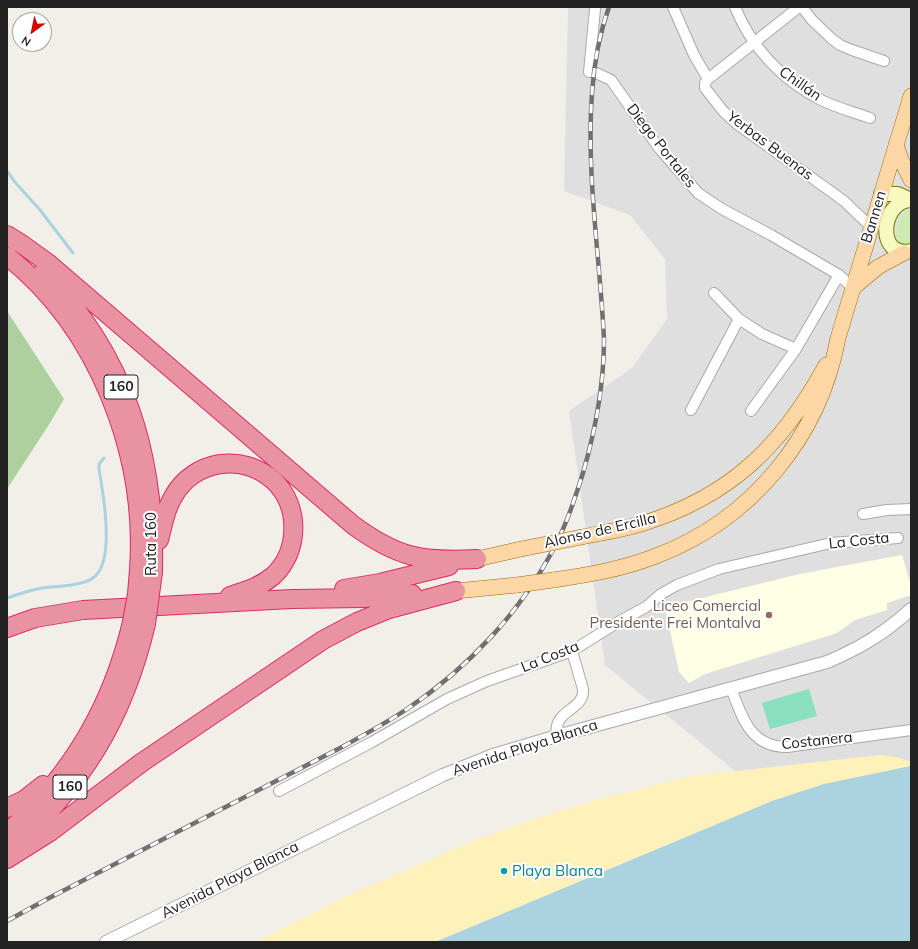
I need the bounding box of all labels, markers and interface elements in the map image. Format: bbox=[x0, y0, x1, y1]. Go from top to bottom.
north arrow bbox=[12, 12, 52, 52]
text: N bbox=[19, 33, 33, 49]
street label: Chillán bbox=[775, 63, 825, 105]
street label: Diego Portales bbox=[623, 100, 699, 192]
street label: Yerbas Buenas bbox=[723, 108, 817, 184]
street label: Bannen bbox=[858, 189, 890, 245]
road number: 160 bbox=[104, 375, 138, 399]
street label: Alonso de Ercilla bbox=[542, 509, 658, 553]
street label: Ruta 160 bbox=[142, 512, 160, 576]
street label: La Costa bbox=[828, 529, 890, 553]
place label: Liceo Comercial Presidente Frei Montalva bbox=[590, 597, 761, 632]
marker: Liceo Comercial Presidente Frei Montalva bbox=[764, 610, 774, 620]
street label: La Costa bbox=[518, 637, 582, 677]
street label: Avenida Playa Blanca bbox=[450, 716, 600, 780]
street label: Costanera bbox=[781, 728, 853, 754]
road number: 160 bbox=[53, 775, 87, 799]
street label: Avenida Playa Blanca bbox=[158, 838, 302, 922]
place label: Playa Blanca bbox=[512, 862, 603, 880]
marker: Playa Blanca bbox=[499, 866, 509, 876]

